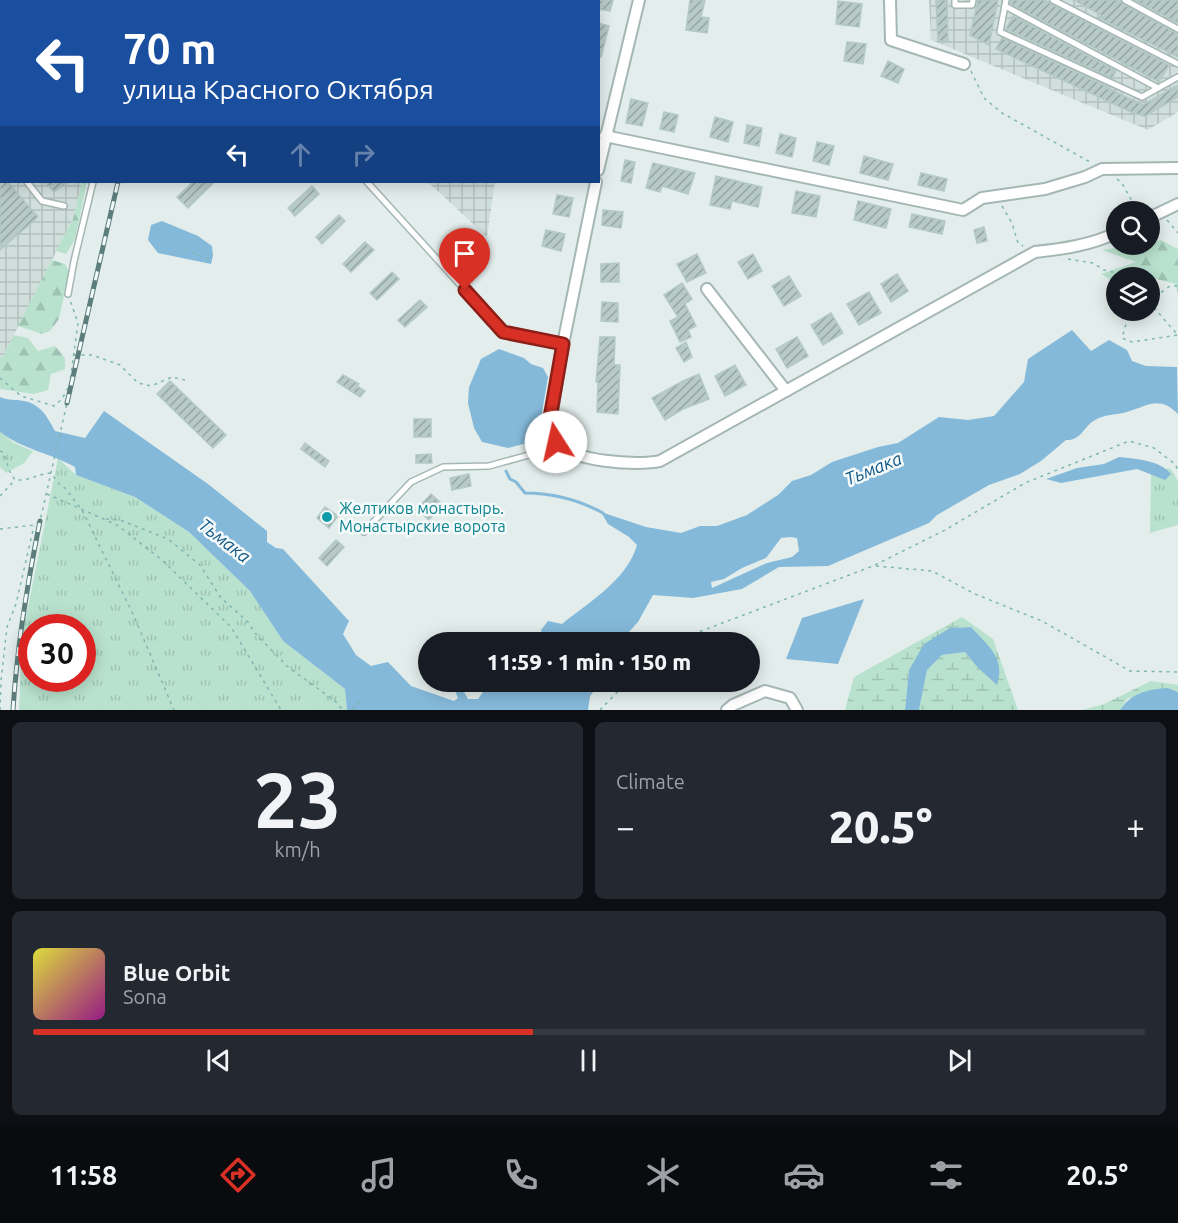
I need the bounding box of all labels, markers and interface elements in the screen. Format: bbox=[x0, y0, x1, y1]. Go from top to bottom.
icon: left bbox=[24, 24, 102, 102]
text: 70 m bbox=[123, 25, 217, 72]
text: улица Красного Октября bbox=[123, 74, 434, 104]
icon: left bbox=[221, 138, 254, 171]
icon: ahead bbox=[284, 138, 317, 171]
icon: right bbox=[347, 138, 380, 171]
map controls bbox=[1106, 201, 1160, 321]
button: search bbox=[1106, 201, 1160, 255]
pin bbox=[439, 228, 490, 290]
icon: arrive bbox=[448, 237, 481, 270]
button: layers bbox=[1106, 267, 1160, 321]
position arrow bbox=[524, 410, 588, 474]
water label: Тьмака bbox=[842, 447, 905, 488]
place label: Желтиков монастырь. Монастырские ворота bbox=[339, 499, 506, 535]
marker: Желтиков монастырь. Монастырские ворота bbox=[320, 510, 334, 524]
water label: Тьмака bbox=[195, 514, 255, 566]
speed limit sign: 30 bbox=[18, 614, 96, 692]
text: 11:59 · 1 min · 150 m bbox=[487, 649, 691, 674]
text: 23 bbox=[254, 755, 341, 843]
text: Climate bbox=[616, 770, 685, 793]
text: 20.5° bbox=[829, 801, 932, 852]
text: − bbox=[616, 808, 635, 845]
text: + bbox=[1126, 808, 1145, 845]
text: km/h bbox=[274, 838, 321, 861]
text: Blue Orbit bbox=[123, 960, 230, 985]
text: Sona bbox=[123, 985, 167, 1008]
icon: previous bbox=[202, 1044, 235, 1077]
icon: pause bbox=[572, 1044, 605, 1077]
icon: next bbox=[943, 1044, 976, 1077]
icon: directions bbox=[217, 1154, 259, 1196]
icon: music bbox=[358, 1154, 400, 1196]
icon: phone bbox=[500, 1154, 542, 1196]
icon: climate bbox=[642, 1154, 684, 1196]
icon: car bbox=[783, 1154, 825, 1196]
icon: filters bbox=[925, 1154, 967, 1196]
text: 11:58 bbox=[50, 1160, 117, 1190]
text: 20.5° bbox=[1066, 1160, 1128, 1190]

